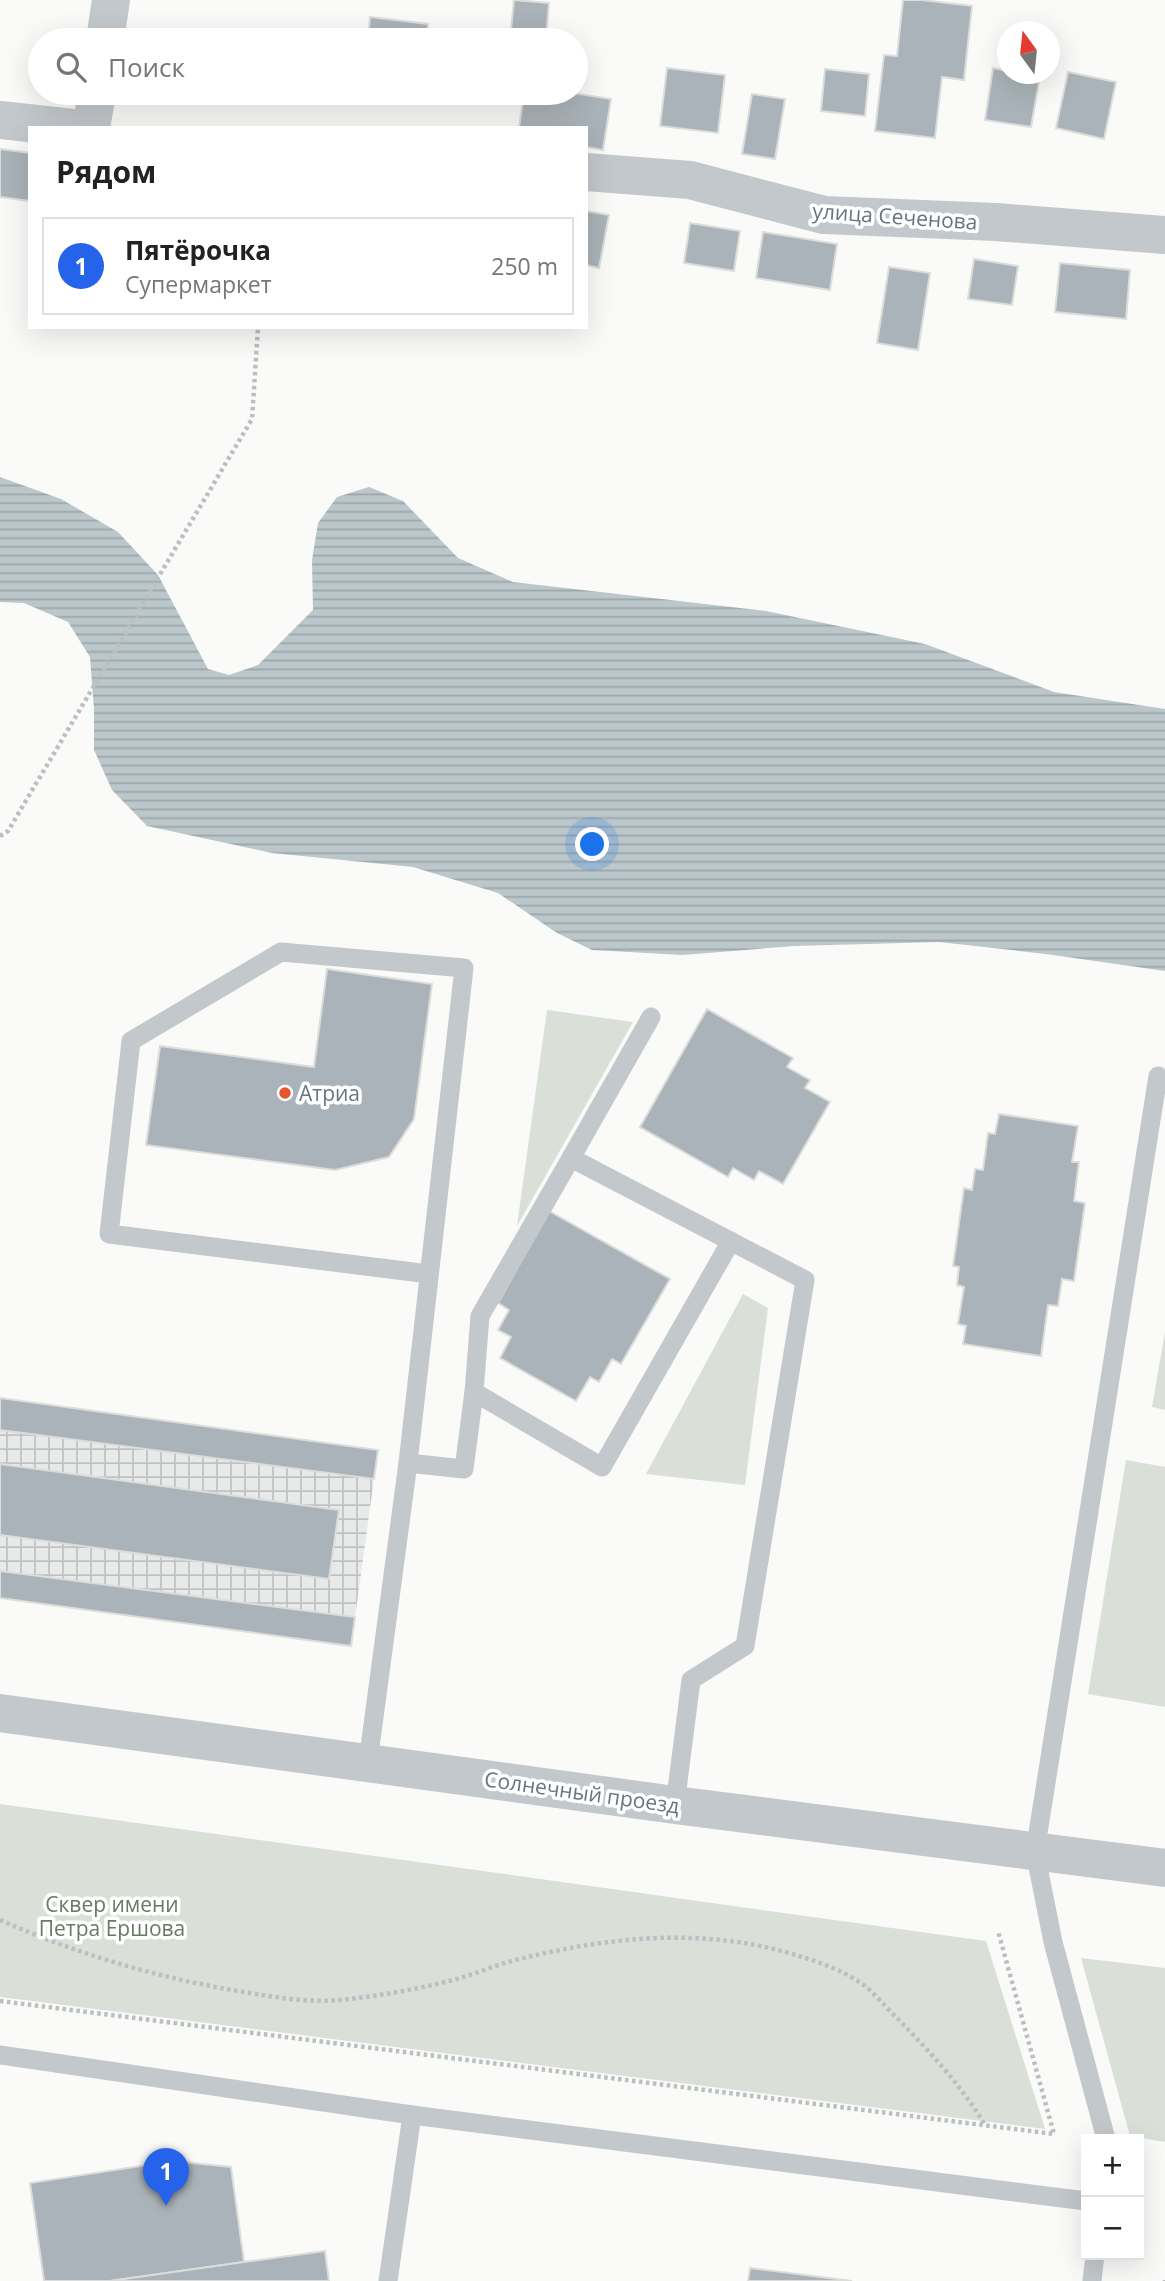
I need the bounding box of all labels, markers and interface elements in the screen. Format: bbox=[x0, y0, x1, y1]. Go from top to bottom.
north arrow bbox=[997, 21, 1060, 84]
search box bbox=[28, 28, 588, 105]
icon: search bbox=[52, 48, 90, 86]
text: Поиск bbox=[108, 49, 185, 85]
text: Рядом bbox=[56, 151, 156, 192]
street label: улица Сеченова bbox=[812, 196, 978, 236]
text: Пятёрочка bbox=[125, 232, 271, 268]
text: 1 bbox=[74, 250, 88, 282]
text: 250 m bbox=[491, 250, 558, 282]
text: Супермаркет bbox=[125, 268, 272, 300]
your location bbox=[575, 827, 609, 861]
place label: Атриа bbox=[299, 1079, 360, 1107]
marker: Атриа bbox=[277, 1085, 293, 1101]
street label: Солнечный проезд bbox=[483, 1764, 681, 1820]
park label: Сквер имени Петра Ершова bbox=[39, 1890, 185, 1942]
map controls bbox=[1081, 2134, 1144, 2260]
button: + bbox=[1081, 2134, 1144, 2197]
pin: 1 bbox=[143, 2148, 189, 2206]
button: − bbox=[1081, 2197, 1144, 2260]

